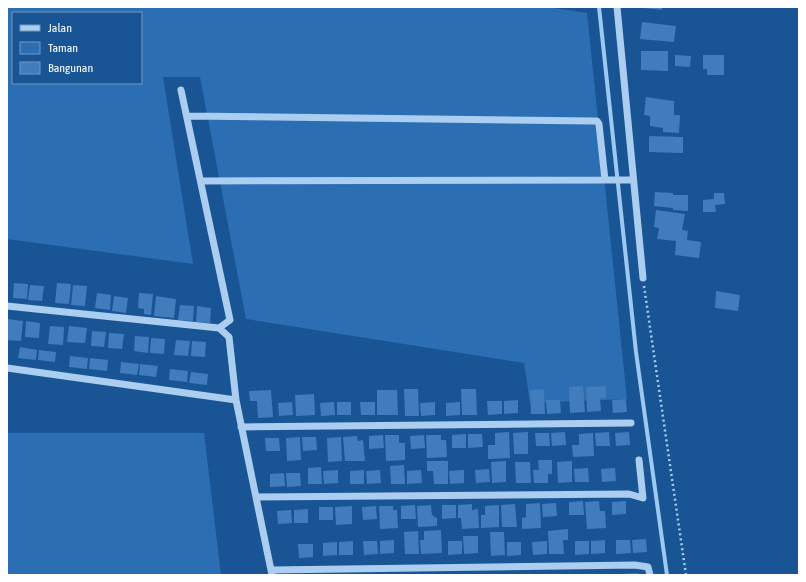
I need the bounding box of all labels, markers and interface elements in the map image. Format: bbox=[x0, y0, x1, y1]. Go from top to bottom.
legend bbox=[12, 12, 142, 84]
text: Jalan bbox=[48, 21, 72, 35]
text: Taman bbox=[48, 41, 78, 55]
text: Bangunan bbox=[48, 61, 93, 75]

